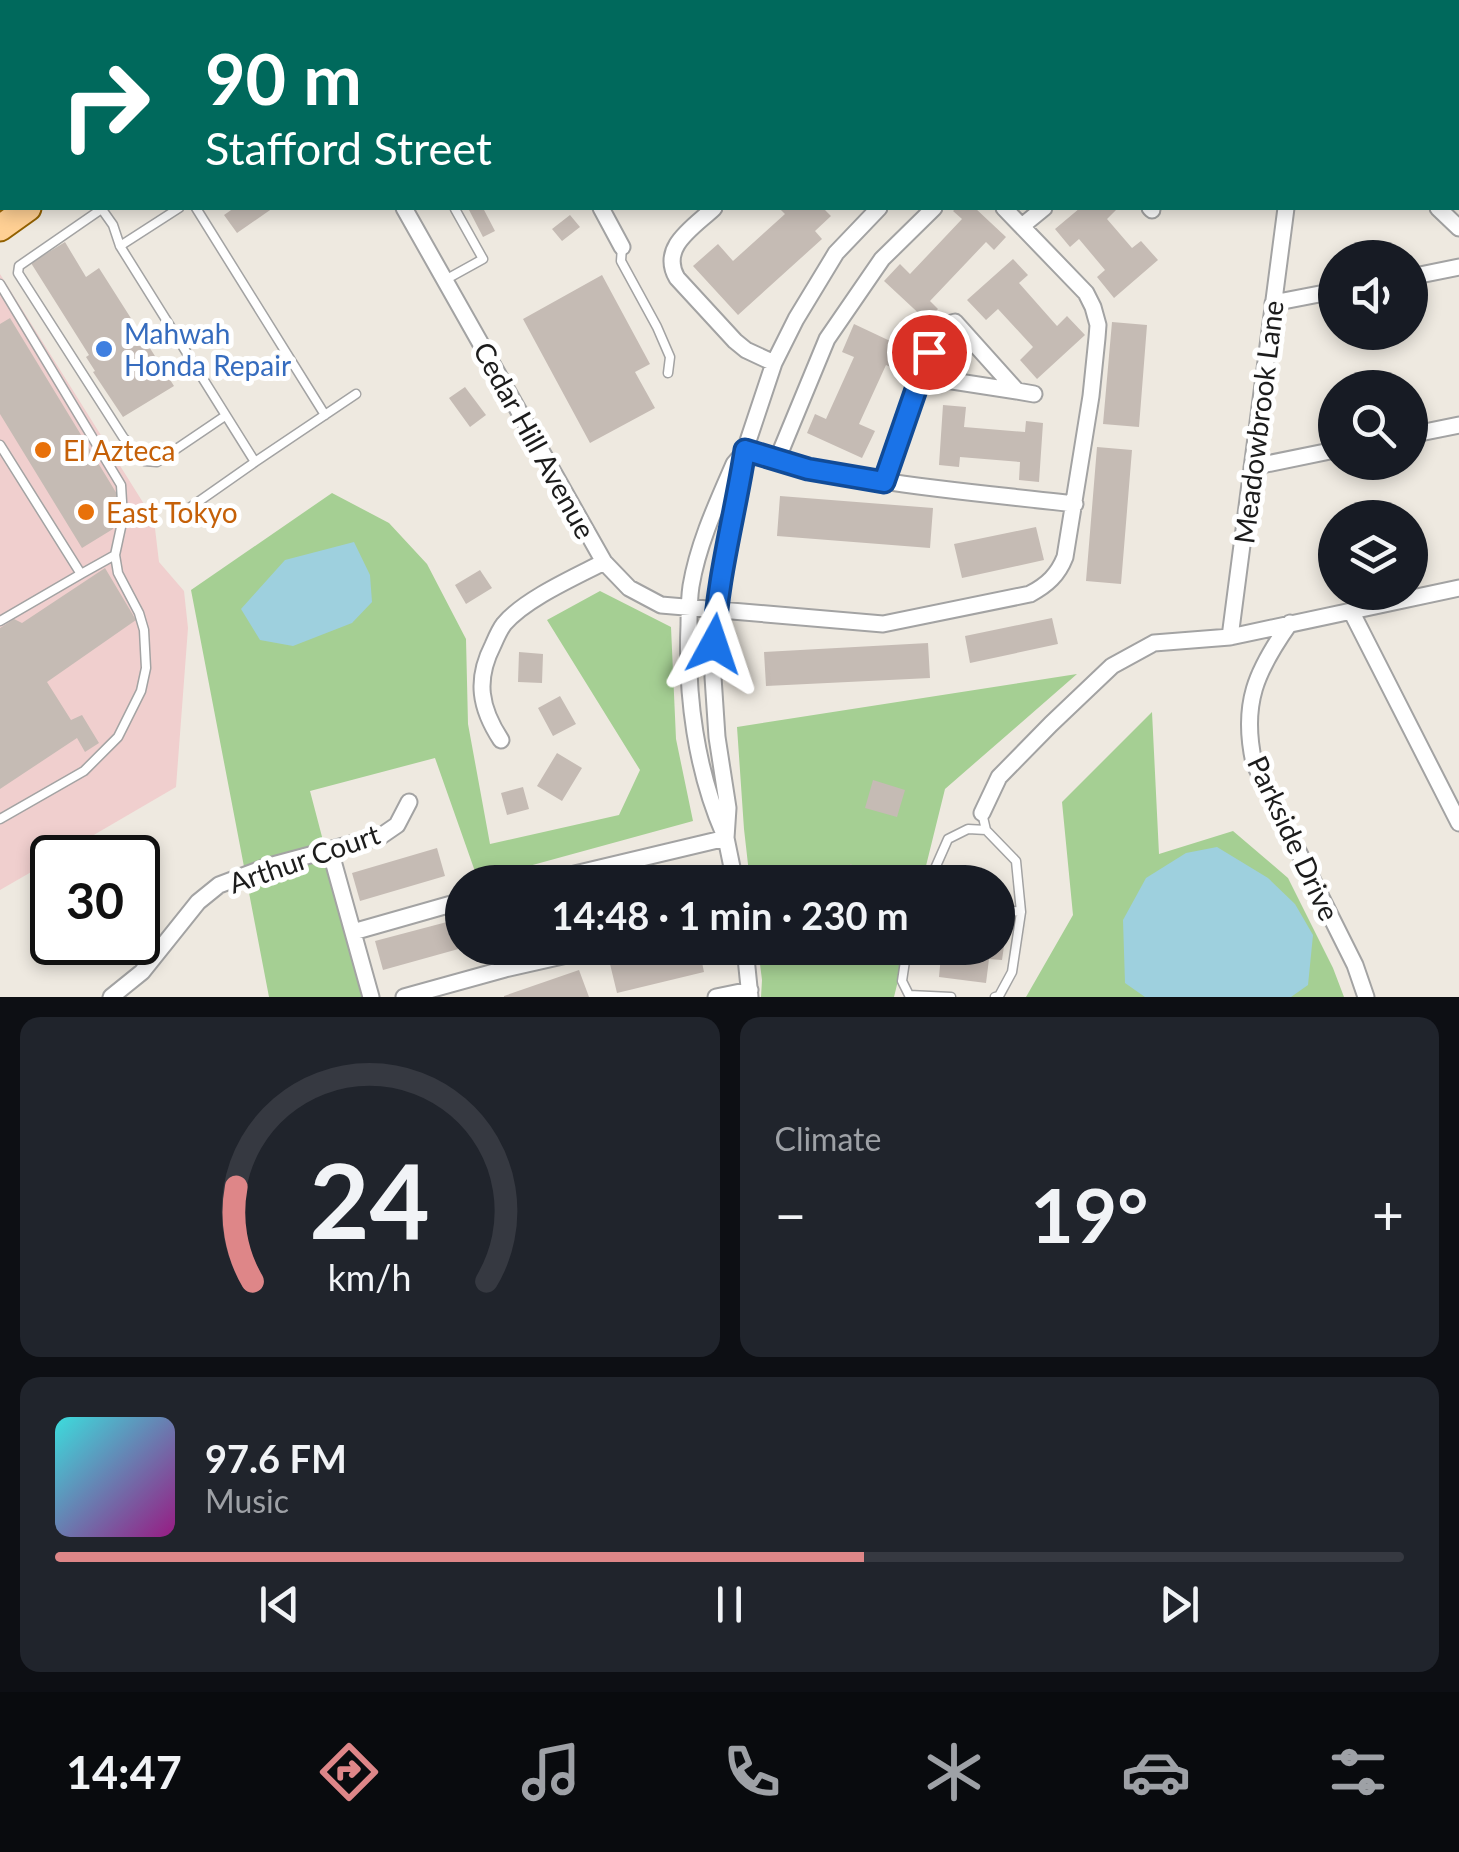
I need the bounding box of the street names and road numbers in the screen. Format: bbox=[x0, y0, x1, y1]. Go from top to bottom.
street label: Meadowbrook Lane bbox=[1226, 298, 1290, 546]
street label: Cedar Hill Avenue bbox=[467, 336, 603, 544]
street label: Parkside Drive bbox=[1241, 750, 1347, 926]
street label: Arthur Court bbox=[224, 816, 384, 900]

